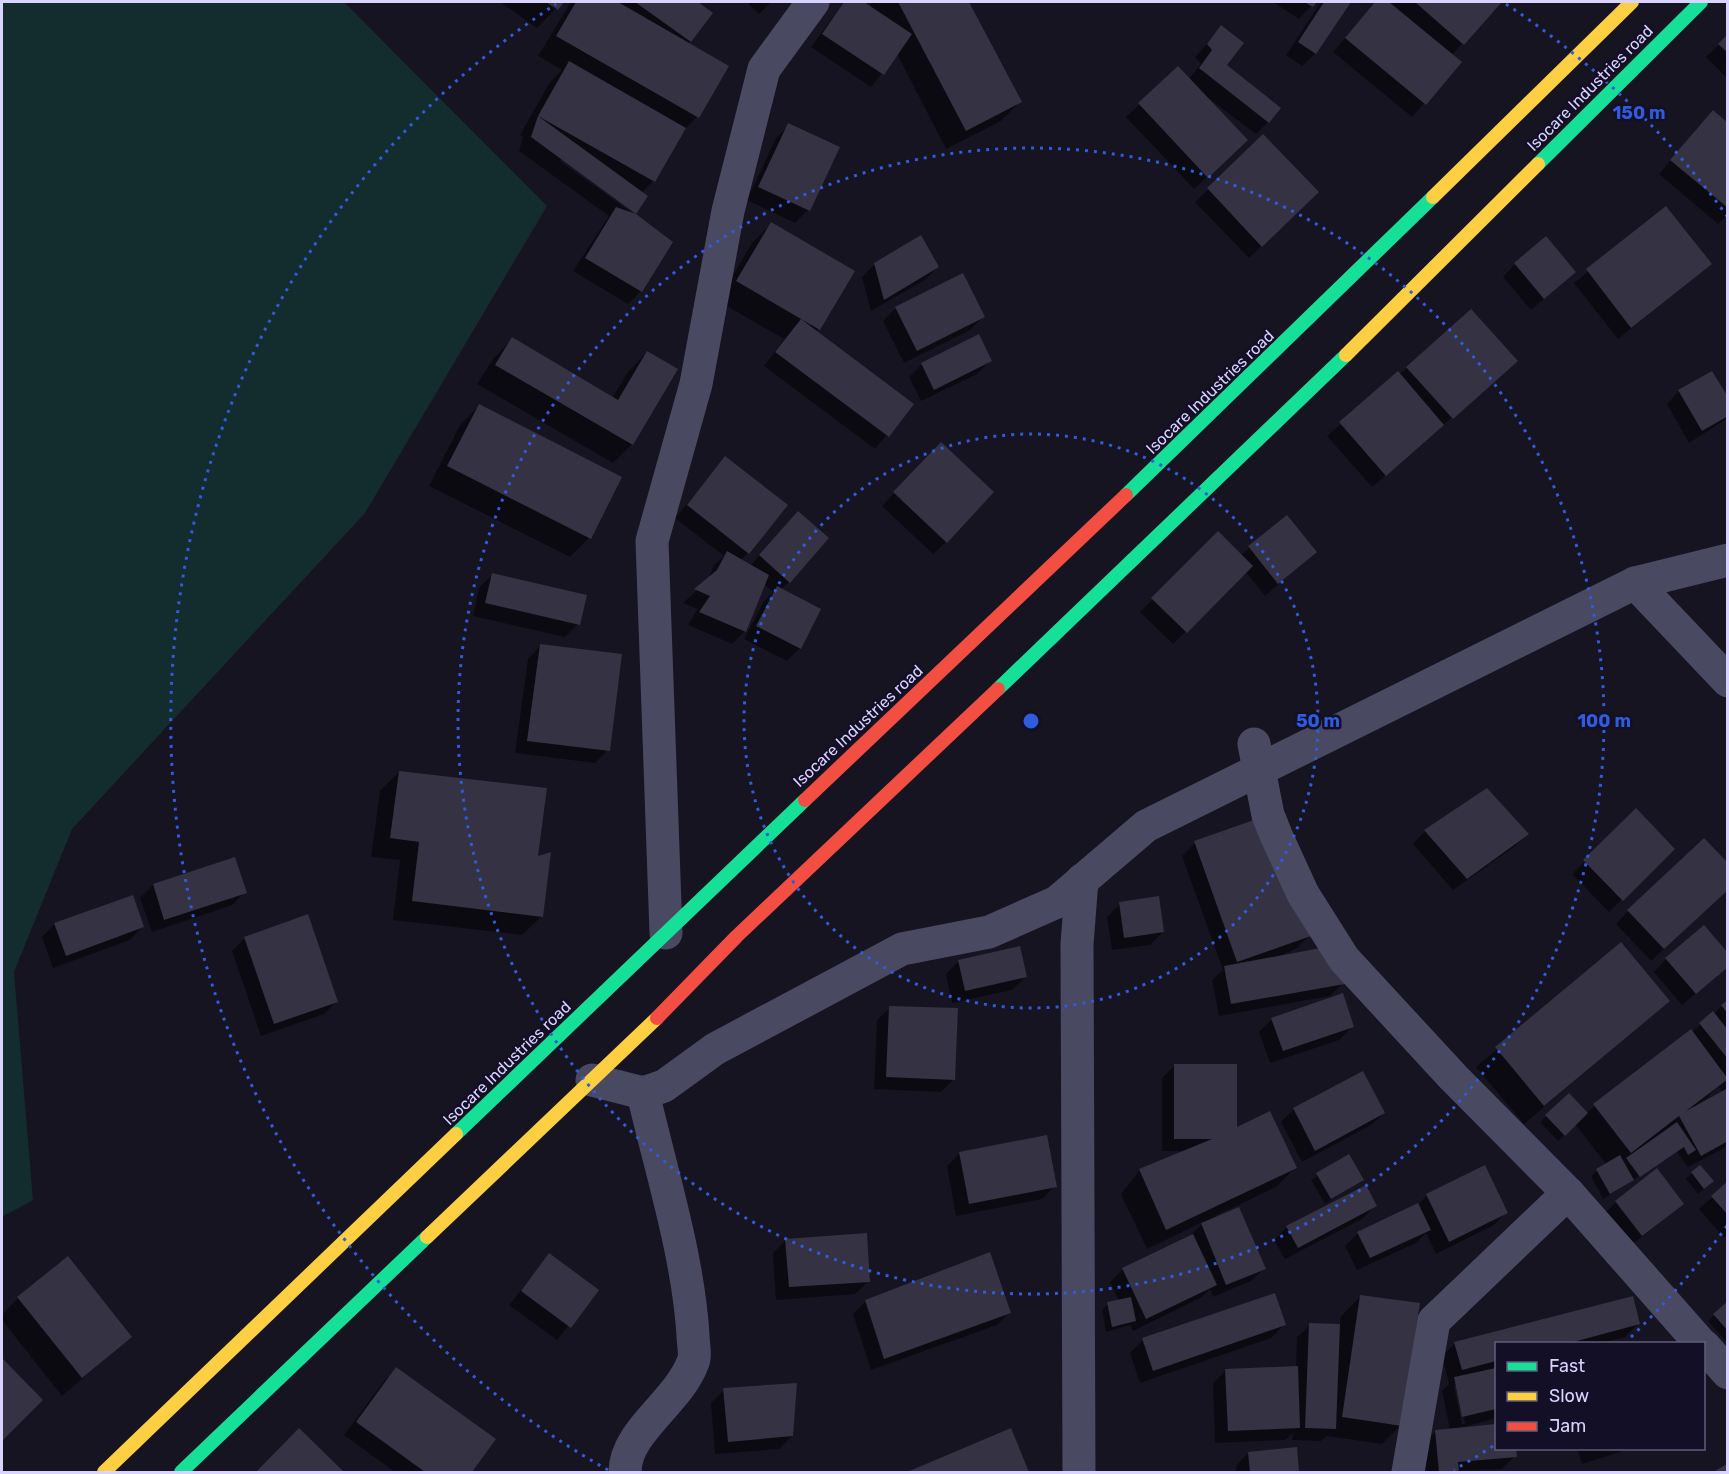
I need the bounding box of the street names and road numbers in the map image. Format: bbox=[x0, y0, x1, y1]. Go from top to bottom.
street label: Isocare Industries road bbox=[1523, 21, 1657, 155]
street label: Isocare Industries road bbox=[1142, 326, 1278, 458]
street label: Isocare Industries road bbox=[789, 661, 927, 791]
street label: Isocare Industries road bbox=[439, 997, 575, 1129]

